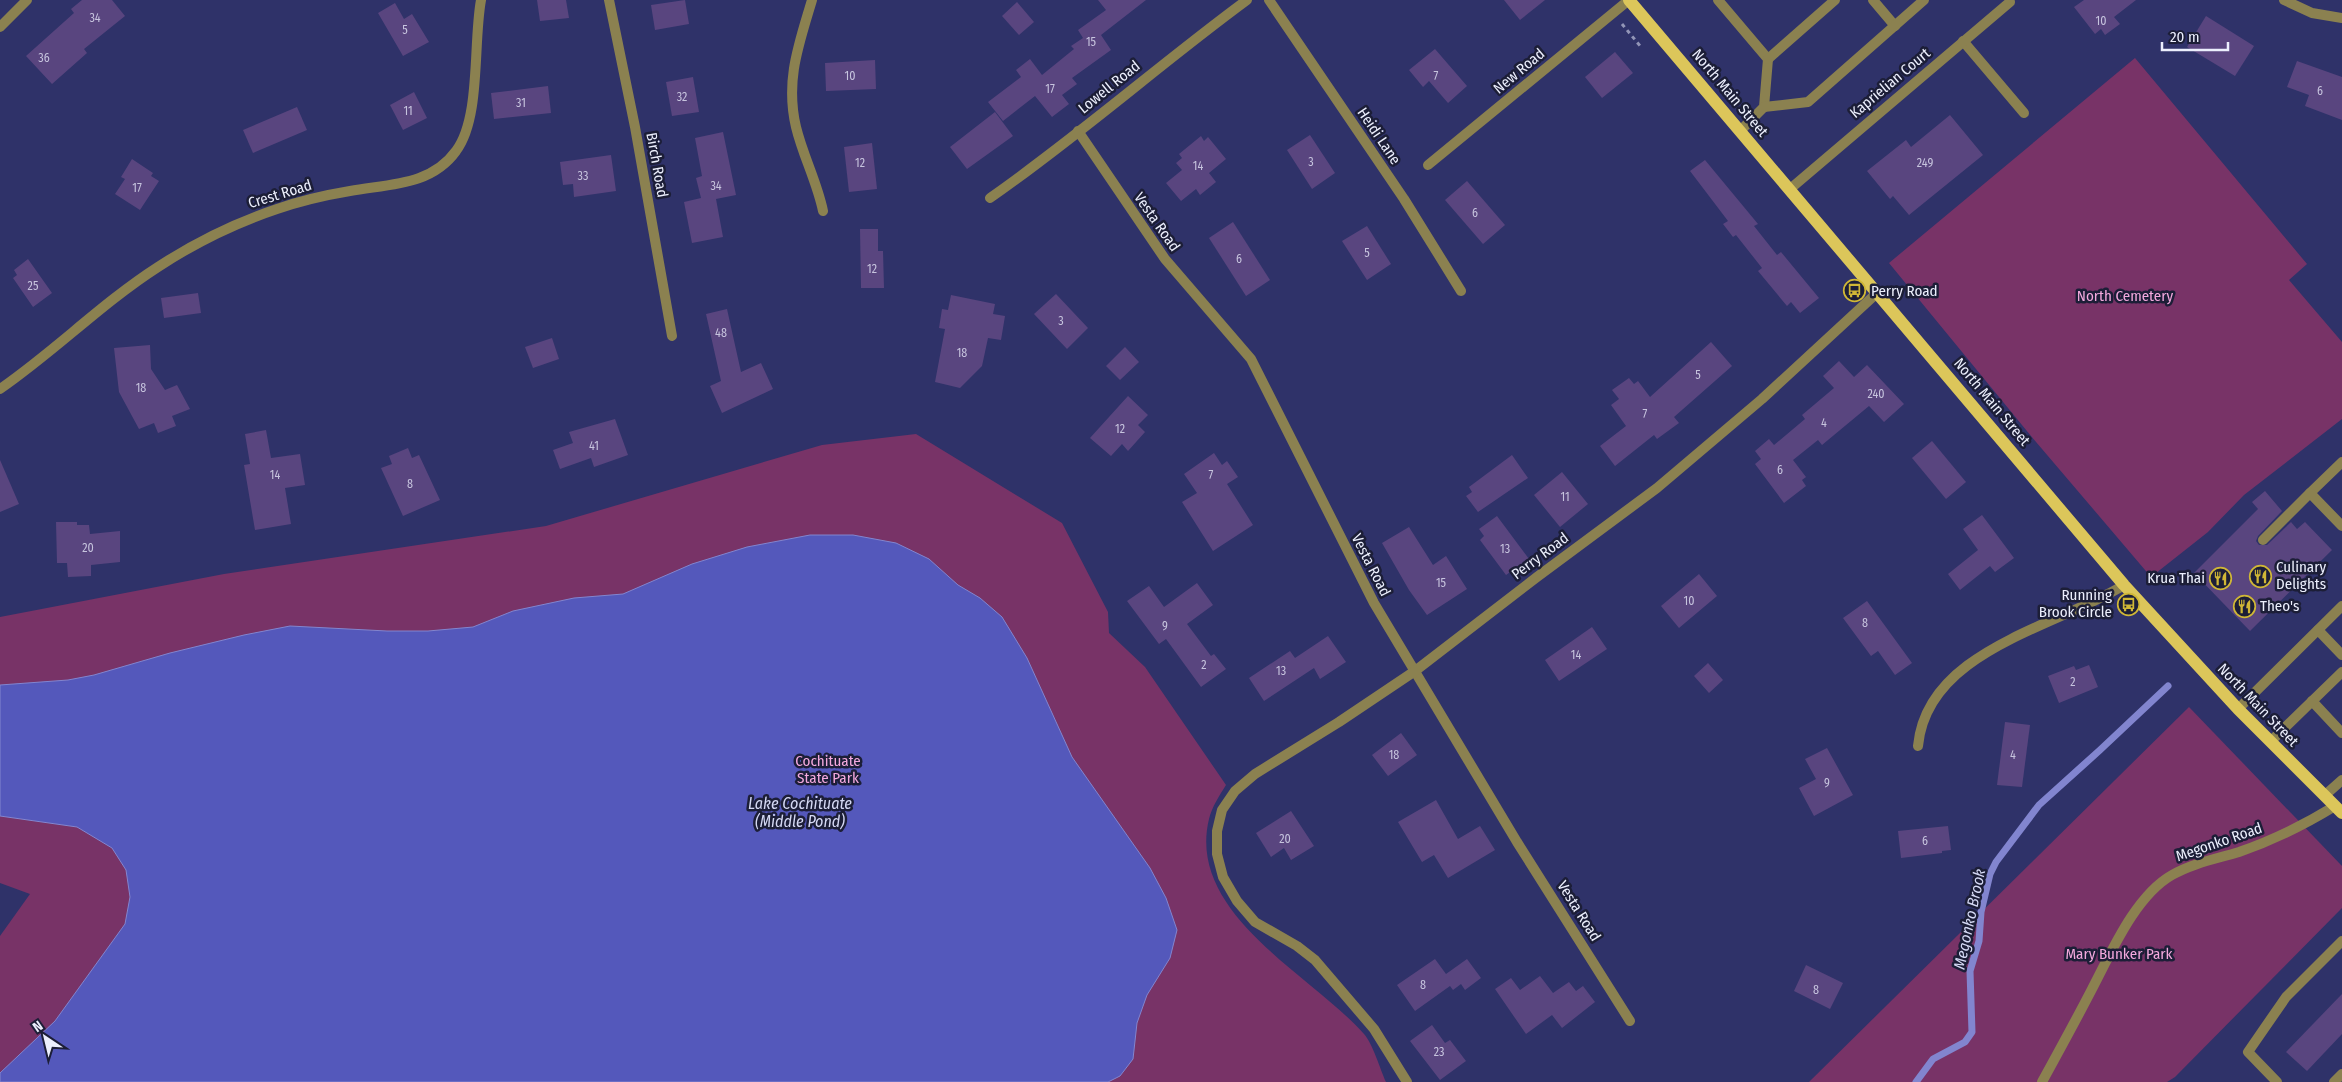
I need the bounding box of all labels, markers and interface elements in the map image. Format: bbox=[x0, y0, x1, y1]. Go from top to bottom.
house number: 34 bbox=[89, 11, 101, 25]
house number: 10 bbox=[2096, 14, 2106, 28]
scale bar bbox=[2162, 20, 2228, 52]
house number: 5 bbox=[402, 23, 408, 37]
text: 20 m bbox=[2170, 28, 2200, 46]
house number: 15 bbox=[1086, 35, 1097, 49]
street label: Kaprielian Court bbox=[1846, 44, 1934, 122]
street label: New Road bbox=[1490, 45, 1548, 97]
street label: North Main Street bbox=[1688, 46, 1772, 140]
house number: 36 bbox=[38, 51, 50, 65]
street label: Lowell Road bbox=[1075, 57, 1143, 117]
house number: 10 bbox=[845, 69, 855, 83]
house number: 7 bbox=[1434, 69, 1439, 83]
house number: 17 bbox=[1045, 82, 1055, 96]
house number: 6 bbox=[2317, 84, 2323, 98]
house number: 32 bbox=[677, 90, 687, 104]
house number: 31 bbox=[516, 96, 526, 110]
house number: 11 bbox=[403, 104, 413, 118]
street label: Heidi Lane bbox=[1353, 104, 1405, 168]
street label: Birch Road bbox=[642, 131, 672, 199]
house number: 3 bbox=[1308, 155, 1314, 169]
house number: 12 bbox=[855, 156, 865, 170]
house number: 249 bbox=[1917, 156, 1933, 170]
house number: 14 bbox=[1193, 159, 1203, 173]
house number: 33 bbox=[578, 169, 588, 183]
street label: Crest Road bbox=[246, 176, 314, 212]
house number: 34 bbox=[710, 179, 722, 193]
house number: 17 bbox=[132, 181, 142, 195]
street label: Vesta Road bbox=[1130, 189, 1184, 255]
house number: 6 bbox=[1472, 206, 1478, 220]
house number: 5 bbox=[1364, 246, 1370, 260]
house number: 6 bbox=[1236, 252, 1242, 266]
house number: 12 bbox=[867, 262, 877, 276]
house number: 25 bbox=[28, 279, 39, 293]
bus stop icon: Perry Road bbox=[1843, 279, 1867, 303]
place label: Perry Road bbox=[1871, 282, 1938, 300]
park label: North Cemetery bbox=[2077, 287, 2173, 305]
house number: 3 bbox=[1058, 314, 1064, 328]
house number: 48 bbox=[715, 326, 727, 340]
house number: 18 bbox=[957, 346, 967, 360]
street label: North Main Street bbox=[1950, 355, 2034, 449]
house number: 5 bbox=[1695, 368, 1701, 382]
house number: 18 bbox=[136, 381, 146, 395]
house number: 240 bbox=[1867, 387, 1885, 401]
house number: 7 bbox=[1643, 407, 1648, 421]
house number: 4 bbox=[1821, 416, 1827, 430]
house number: 12 bbox=[1115, 422, 1125, 436]
house number: 41 bbox=[589, 439, 599, 453]
house number: 6 bbox=[1777, 463, 1783, 477]
house number: 14 bbox=[270, 468, 280, 482]
house number: 7 bbox=[1209, 468, 1214, 482]
house number: 8 bbox=[407, 477, 413, 491]
house number: 11 bbox=[1560, 490, 1570, 504]
street label: Perry Road bbox=[1508, 529, 1572, 583]
street label: Vesta Road bbox=[1348, 531, 1394, 599]
house number: 20 bbox=[82, 541, 94, 555]
house number: 13 bbox=[1500, 542, 1510, 556]
place label: Culinary Delights bbox=[2276, 558, 2326, 593]
restaurant icon: Culinary Delights bbox=[2248, 564, 2272, 588]
restaurant icon: Krua Thai bbox=[2209, 566, 2233, 590]
place label: Krua Thai bbox=[2147, 569, 2205, 587]
house number: 15 bbox=[1436, 576, 1447, 590]
place label: Running Brook Circle bbox=[2039, 586, 2112, 621]
bus stop icon: Running Brook Circle bbox=[2116, 592, 2140, 616]
house number: 10 bbox=[1684, 594, 1694, 608]
restaurant icon: Theo's bbox=[2232, 594, 2256, 618]
place label: Theo's bbox=[2260, 597, 2299, 615]
house number: 8 bbox=[1862, 616, 1868, 630]
house number: 9 bbox=[1162, 619, 1168, 633]
house number: 14 bbox=[1571, 648, 1581, 662]
house number: 2 bbox=[1201, 658, 1207, 672]
street label: North Main Street bbox=[2214, 660, 2302, 750]
house number: 13 bbox=[1276, 664, 1286, 678]
house number: 2 bbox=[2070, 675, 2076, 689]
house number: 18 bbox=[1389, 748, 1399, 762]
house number: 4 bbox=[2010, 748, 2016, 762]
park label: Cochituate State Park bbox=[795, 752, 861, 787]
house number: 9 bbox=[1824, 776, 1830, 790]
water label: Lake Cochituate (Middle Pond) bbox=[748, 794, 852, 831]
street label: Megonko Road bbox=[2173, 819, 2265, 865]
house number: 20 bbox=[1279, 832, 1291, 846]
house number: 6 bbox=[1922, 834, 1928, 848]
water label: Megonko Brook bbox=[1950, 867, 1989, 971]
street label: Vesta Road bbox=[1553, 877, 1605, 945]
park label: Mary Bunker Park bbox=[2065, 945, 2173, 963]
house number: 8 bbox=[1420, 978, 1426, 992]
house number: 8 bbox=[1813, 983, 1819, 997]
north arrow bbox=[20, 1012, 70, 1062]
text: N bbox=[30, 1017, 46, 1036]
house number: 23 bbox=[1434, 1045, 1444, 1059]

